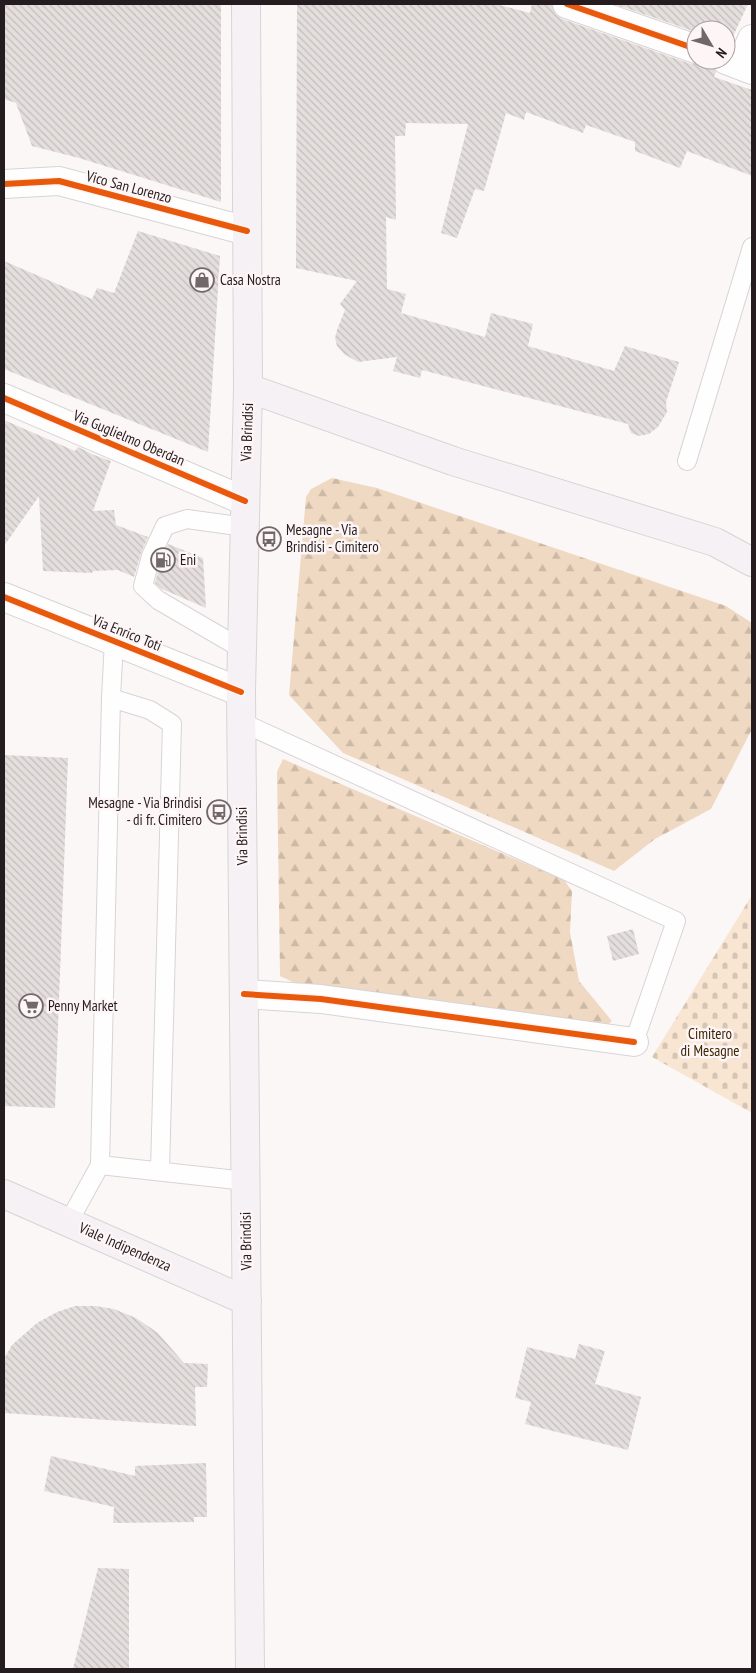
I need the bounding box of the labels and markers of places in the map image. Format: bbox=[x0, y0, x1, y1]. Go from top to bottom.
shop icon: Casa Nostra bbox=[189, 267, 215, 293]
place label: Casa Nostra bbox=[220, 270, 281, 289]
place label: Mesagne - Via Brindisi - Cimitero bbox=[286, 520, 379, 556]
bus stop icon: Mesagne - Via Brindisi - Cimitero bbox=[256, 526, 282, 552]
fuel station icon: Eni bbox=[150, 547, 176, 573]
place label: Eni bbox=[180, 550, 196, 569]
place label: Mesagne - Via Brindisi - di fr. Cimitero bbox=[88, 793, 202, 829]
bus stop icon: Mesagne - Via Brindisi - di fr. Cimitero bbox=[206, 799, 232, 825]
supermarket icon: Penny Market bbox=[18, 993, 44, 1019]
place label: Penny Market bbox=[48, 996, 118, 1015]

